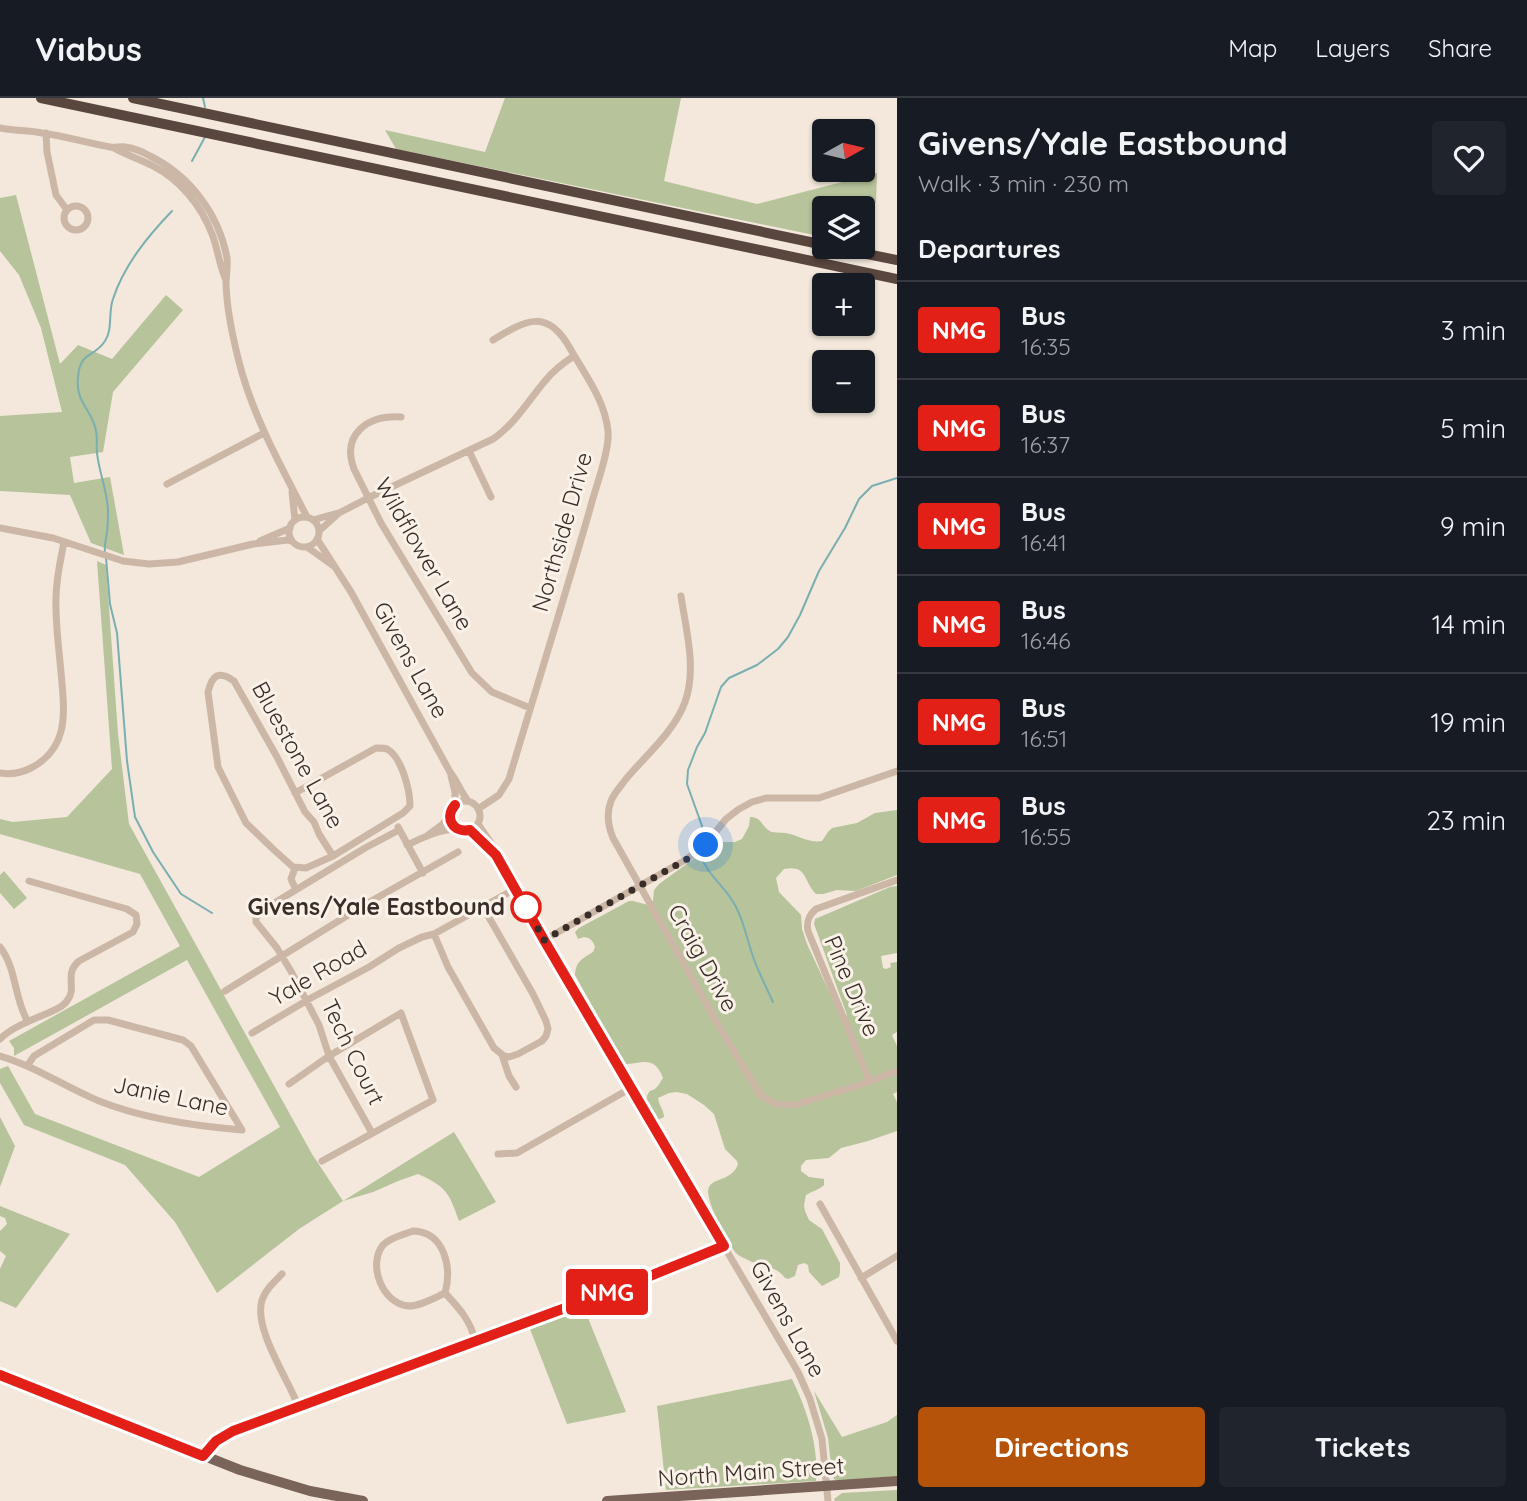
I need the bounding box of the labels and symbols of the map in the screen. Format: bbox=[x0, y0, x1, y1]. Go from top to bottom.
north arrow bbox=[812, 119, 875, 182]
street label: Northside Drive bbox=[525, 449, 598, 615]
street label: Wildflower Lane bbox=[369, 472, 480, 635]
street label: Givens Lane bbox=[368, 596, 455, 723]
street label: Bluestone Lane bbox=[246, 676, 351, 833]
your location bbox=[688, 827, 723, 862]
place label: Givens/Yale Eastbound bbox=[247, 892, 505, 921]
marker: Givens/Yale Eastbound bbox=[511, 892, 541, 922]
street label: Craig Drive bbox=[662, 899, 745, 1017]
street label: Pine Drive bbox=[818, 931, 887, 1041]
street label: Yale Road bbox=[264, 933, 372, 1012]
street label: Tech Court bbox=[315, 994, 392, 1110]
street label: Janie Lane bbox=[111, 1069, 231, 1122]
street label: Givens Lane bbox=[745, 1255, 832, 1382]
line badge: NMG bbox=[567, 1269, 647, 1315]
street label: North Main Street bbox=[657, 1451, 845, 1492]

